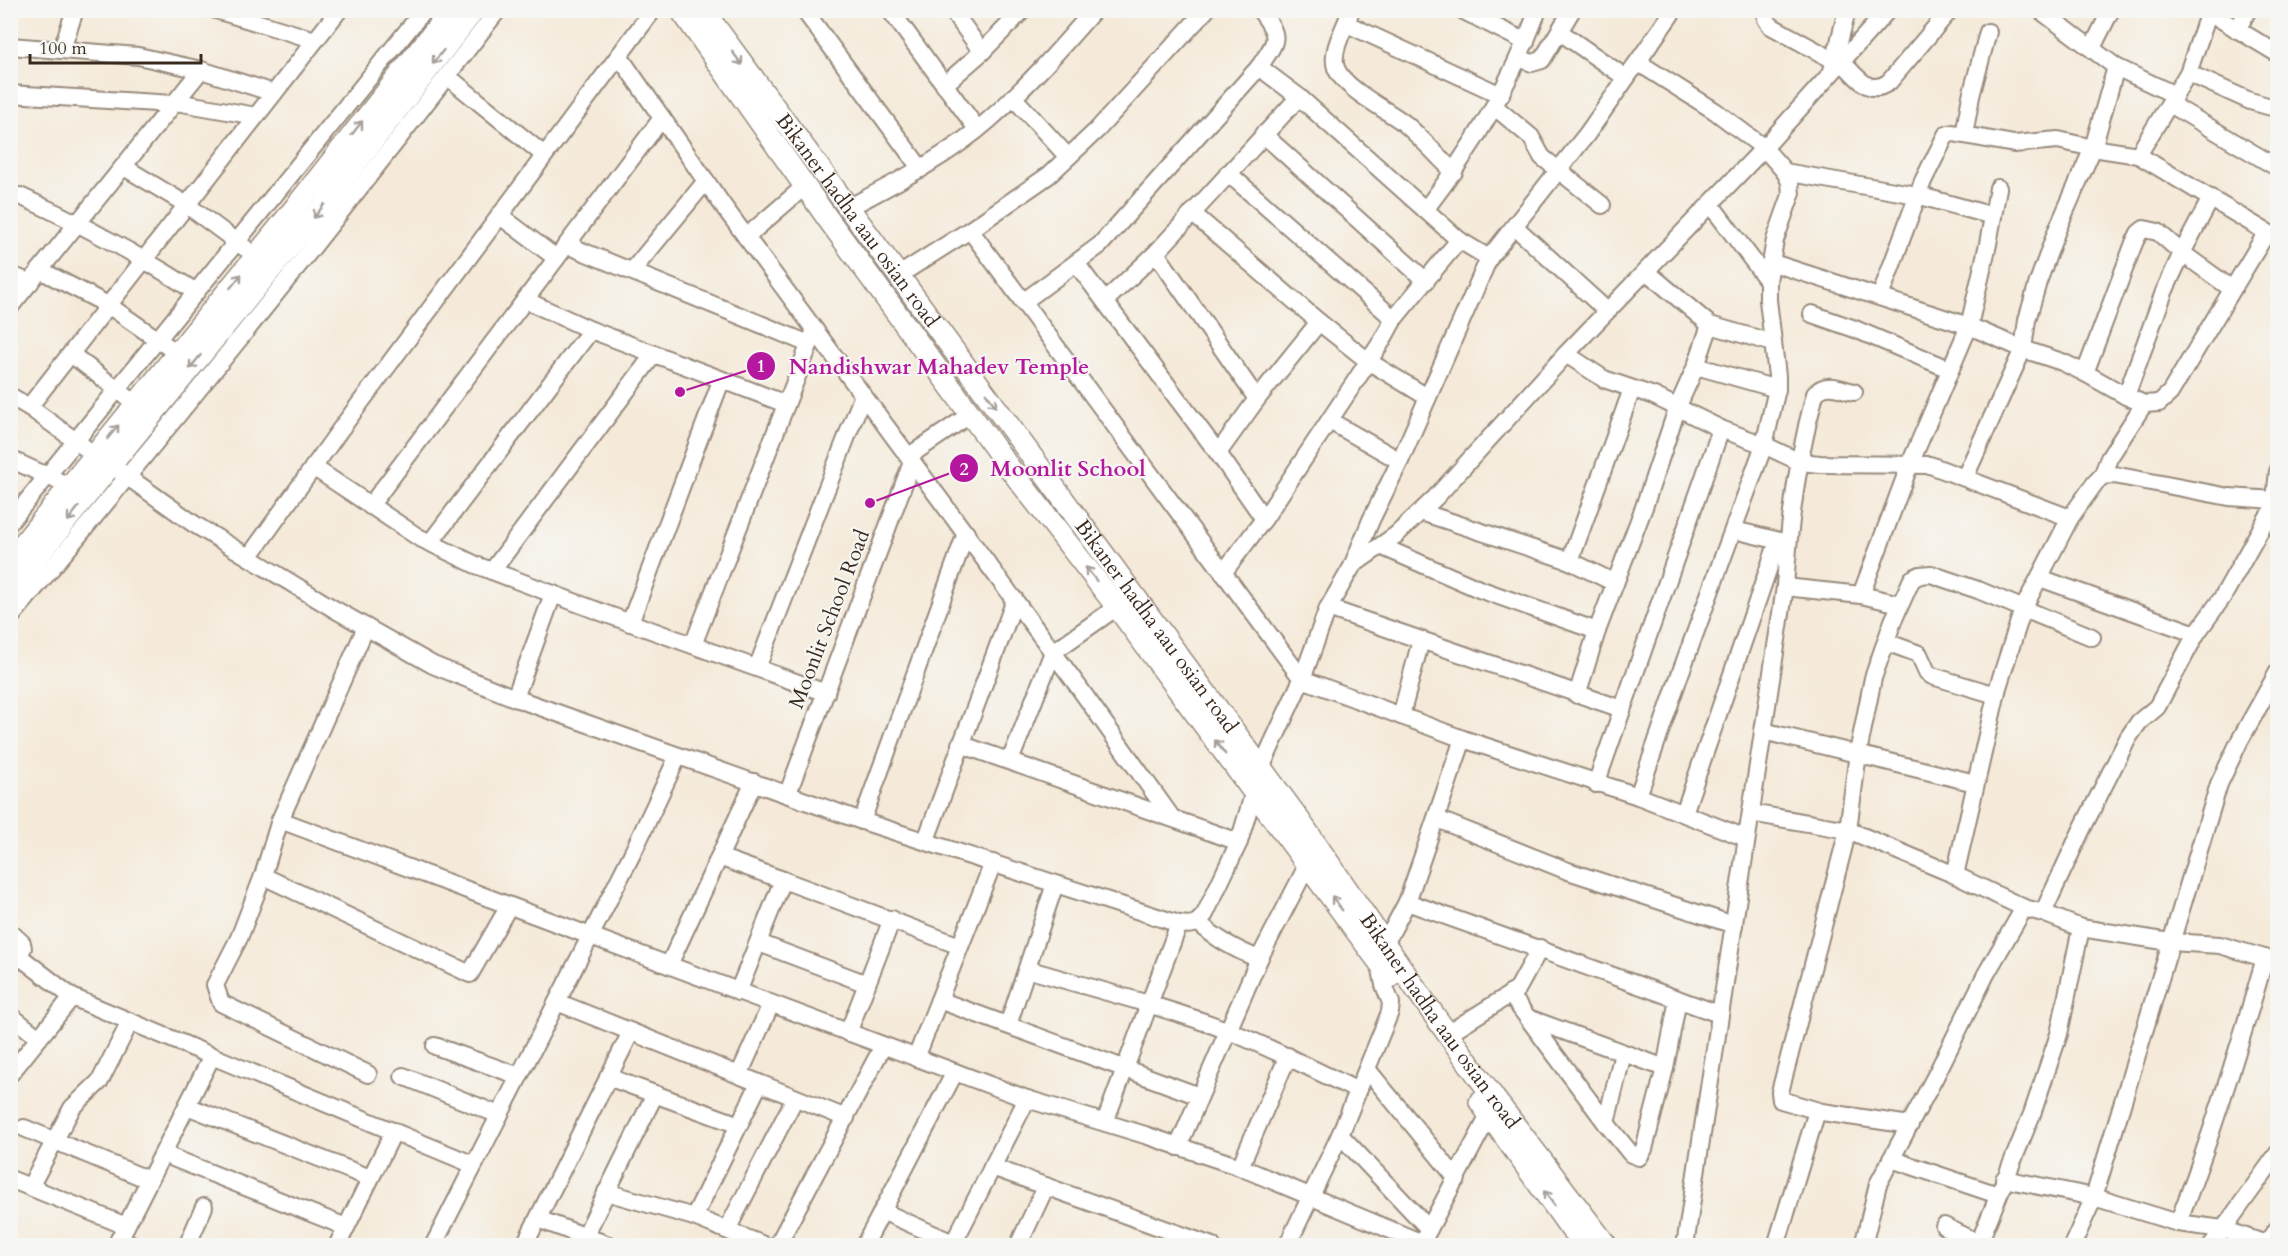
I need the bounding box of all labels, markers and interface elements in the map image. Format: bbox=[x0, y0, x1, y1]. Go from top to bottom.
scale bar bbox=[30, 27, 201, 65]
text: 100 m bbox=[39, 36, 87, 61]
one-way arrow bbox=[431, 48, 444, 64]
one-way arrow bbox=[730, 50, 743, 66]
street label: Bikaner hadha aau osian road bbox=[769, 108, 946, 333]
one-way arrow bbox=[350, 120, 363, 136]
one-way arrow bbox=[312, 203, 325, 219]
one-way arrow bbox=[229, 273, 242, 289]
callout: Nandishwar Mahadev Temple bbox=[746, 346, 1101, 386]
text: Nandishwar Mahadev Temple bbox=[789, 352, 1089, 382]
one-way arrow bbox=[188, 354, 202, 369]
text: 1 bbox=[756, 354, 766, 379]
one-way arrow bbox=[984, 392, 997, 408]
one-way arrow bbox=[106, 424, 119, 440]
callout: Moonlit School bbox=[949, 448, 1158, 488]
text: Moonlit School bbox=[990, 454, 1146, 484]
text: 2 bbox=[959, 457, 969, 482]
one-way arrow bbox=[66, 505, 79, 521]
street label: Bikaner hadha aau osian road bbox=[1068, 513, 1245, 739]
street label: Moonlit School Road bbox=[782, 526, 877, 713]
one-way arrow bbox=[1085, 566, 1098, 582]
one-way arrow bbox=[1214, 740, 1227, 756]
one-way arrow bbox=[1331, 896, 1343, 912]
street label: Bikaner hadha aau osian road bbox=[1353, 907, 1527, 1135]
one-way arrow bbox=[1543, 1191, 1555, 1207]

